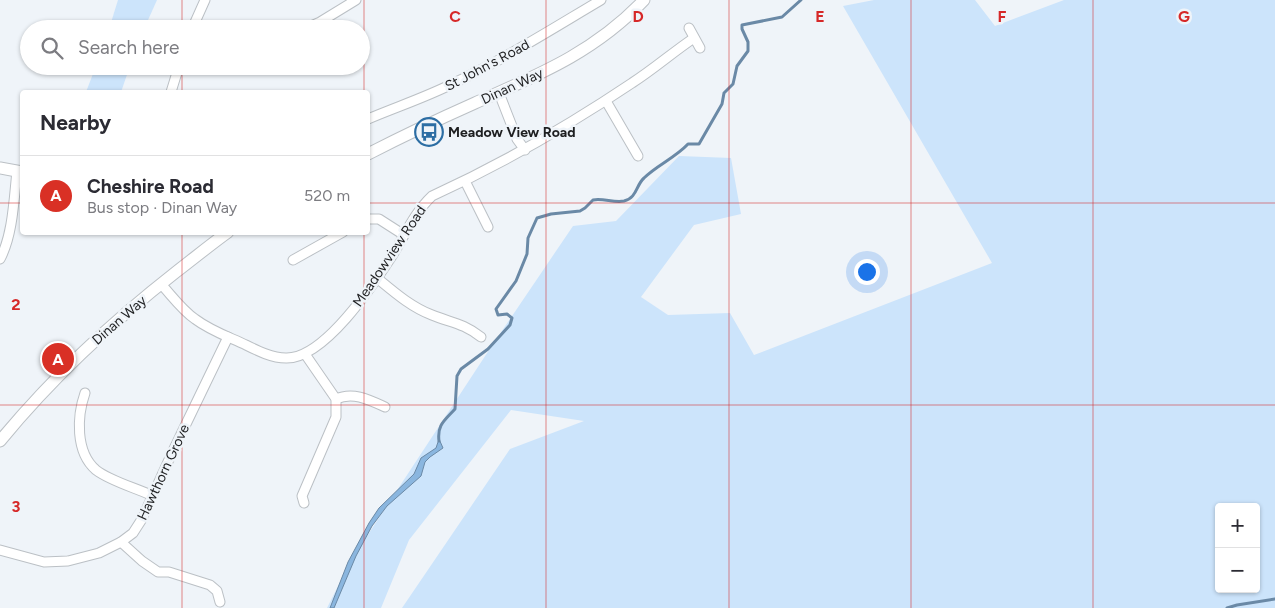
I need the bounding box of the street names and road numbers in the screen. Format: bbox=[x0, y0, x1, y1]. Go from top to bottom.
street label: St John's Road bbox=[442, 36, 532, 95]
street label: Dinan Way bbox=[479, 64, 546, 108]
street label: Meadowview Road bbox=[349, 202, 430, 310]
street label: Dinan Way bbox=[89, 292, 150, 349]
street label: Hawthorn Grove bbox=[134, 421, 193, 523]

